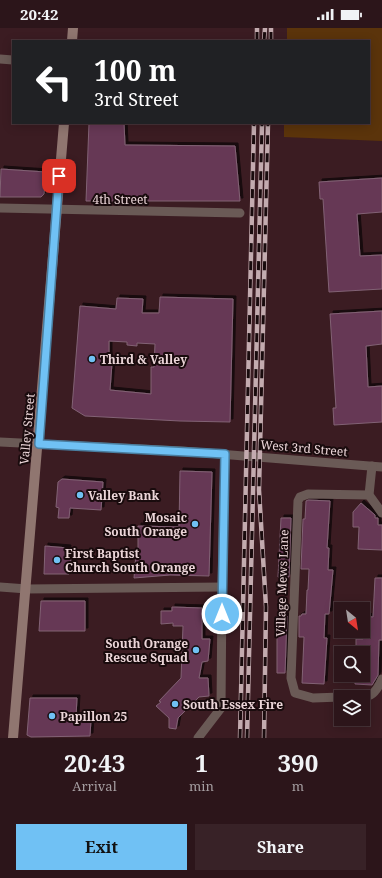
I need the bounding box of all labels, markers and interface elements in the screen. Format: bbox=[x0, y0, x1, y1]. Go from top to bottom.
text: 20:42 bbox=[20, 4, 58, 24]
text: 100 m bbox=[94, 51, 176, 89]
icon: left bbox=[28, 56, 80, 108]
text: 3rd Street bbox=[94, 87, 178, 111]
pin bbox=[42, 159, 76, 193]
icon: arrive bbox=[48, 165, 70, 187]
street label: 4th Street bbox=[92, 191, 148, 208]
place label: Third & Valley bbox=[100, 351, 187, 368]
marker: Third & Valley bbox=[87, 354, 97, 364]
street label: Valley Street bbox=[15, 393, 39, 465]
street label: West 3rd Street bbox=[260, 436, 348, 460]
place label: Valley Bank bbox=[88, 487, 160, 504]
marker: Valley Bank bbox=[75, 490, 85, 500]
place label: Mosaic South Orange bbox=[104, 509, 187, 540]
marker: Mosaic South Orange bbox=[190, 519, 200, 529]
street label: Village Mews Lane bbox=[272, 529, 292, 637]
place label: First Baptist Church South Orange bbox=[65, 545, 195, 576]
marker: First Baptist Church South Orange bbox=[52, 555, 62, 565]
position arrow bbox=[201, 593, 243, 635]
north arrow bbox=[334, 602, 370, 638]
map controls bbox=[334, 602, 370, 726]
place label: South Orange Rescue Squad bbox=[105, 635, 188, 666]
marker: South Orange Rescue Squad bbox=[191, 645, 201, 655]
button: search bbox=[334, 646, 370, 682]
button: layers bbox=[334, 690, 370, 726]
place label: South Essex Fire bbox=[183, 696, 283, 713]
marker: South Essex Fire bbox=[170, 699, 180, 709]
place label: Papillon 25 bbox=[60, 708, 128, 725]
marker: Papillon 25 bbox=[47, 711, 57, 721]
text: 20:43 bbox=[64, 746, 125, 779]
text: 1 bbox=[195, 746, 208, 779]
text: 390 bbox=[278, 746, 318, 779]
text: Arrival bbox=[72, 777, 117, 795]
text: min bbox=[189, 777, 214, 795]
text: m bbox=[292, 777, 304, 795]
button: Exit bbox=[16, 824, 187, 870]
button: Share bbox=[195, 824, 366, 870]

